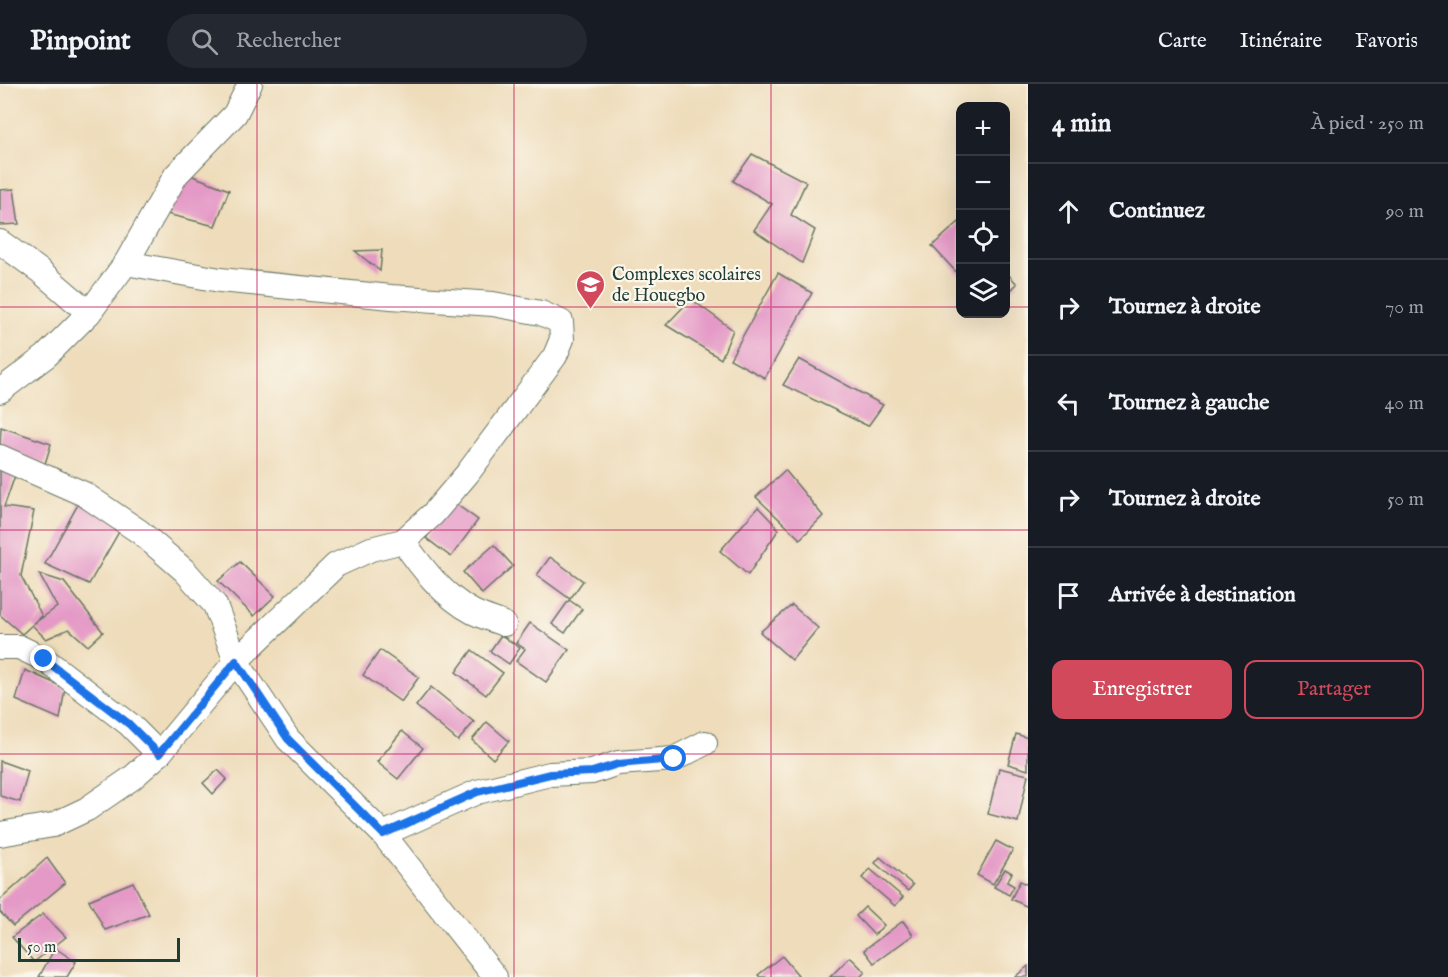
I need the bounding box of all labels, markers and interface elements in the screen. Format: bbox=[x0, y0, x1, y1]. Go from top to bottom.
search box bbox=[167, 14, 587, 68]
text: Pinpoint bbox=[30, 24, 131, 59]
icon: search bbox=[188, 25, 221, 58]
text: Rechercher bbox=[236, 27, 341, 55]
text: Carte bbox=[1158, 28, 1207, 55]
text: Itinéraire bbox=[1240, 28, 1322, 55]
text: Favoris bbox=[1355, 28, 1418, 55]
map controls bbox=[956, 102, 1010, 318]
button: + bbox=[956, 102, 1010, 156]
text: 4 min bbox=[1052, 107, 1111, 140]
text: À pied · 250 m bbox=[1311, 111, 1424, 136]
button: − bbox=[956, 156, 1010, 210]
icon: ahead bbox=[1052, 195, 1085, 228]
text: Continuez bbox=[1109, 197, 1205, 225]
text: 90 m bbox=[1386, 199, 1424, 224]
button: locate bbox=[956, 210, 1010, 264]
place label: Complexes scolaires de Houegbo bbox=[612, 264, 761, 308]
button: layers bbox=[956, 264, 1010, 318]
school or university icon: Complexes scolaires de Houegbo bbox=[575, 268, 607, 310]
icon: right bbox=[1052, 291, 1085, 324]
text: Tournez à droite bbox=[1109, 293, 1260, 321]
text: 70 m bbox=[1385, 295, 1424, 320]
icon: left bbox=[1052, 387, 1085, 420]
text: Tournez à gauche bbox=[1109, 389, 1269, 417]
text: 40 m bbox=[1385, 391, 1424, 416]
icon: right bbox=[1052, 483, 1085, 516]
text: Tournez à droite bbox=[1109, 485, 1260, 513]
text: 50 m bbox=[1387, 487, 1424, 512]
icon: arrive bbox=[1052, 579, 1085, 612]
text: Arrivée à destination bbox=[1109, 581, 1296, 609]
route end bbox=[30, 645, 56, 671]
button: Enregistrer bbox=[1052, 660, 1232, 719]
button: Partager bbox=[1244, 660, 1424, 719]
route start bbox=[660, 745, 686, 771]
scale bar bbox=[18, 935, 180, 962]
text: 50 m bbox=[27, 938, 56, 958]

